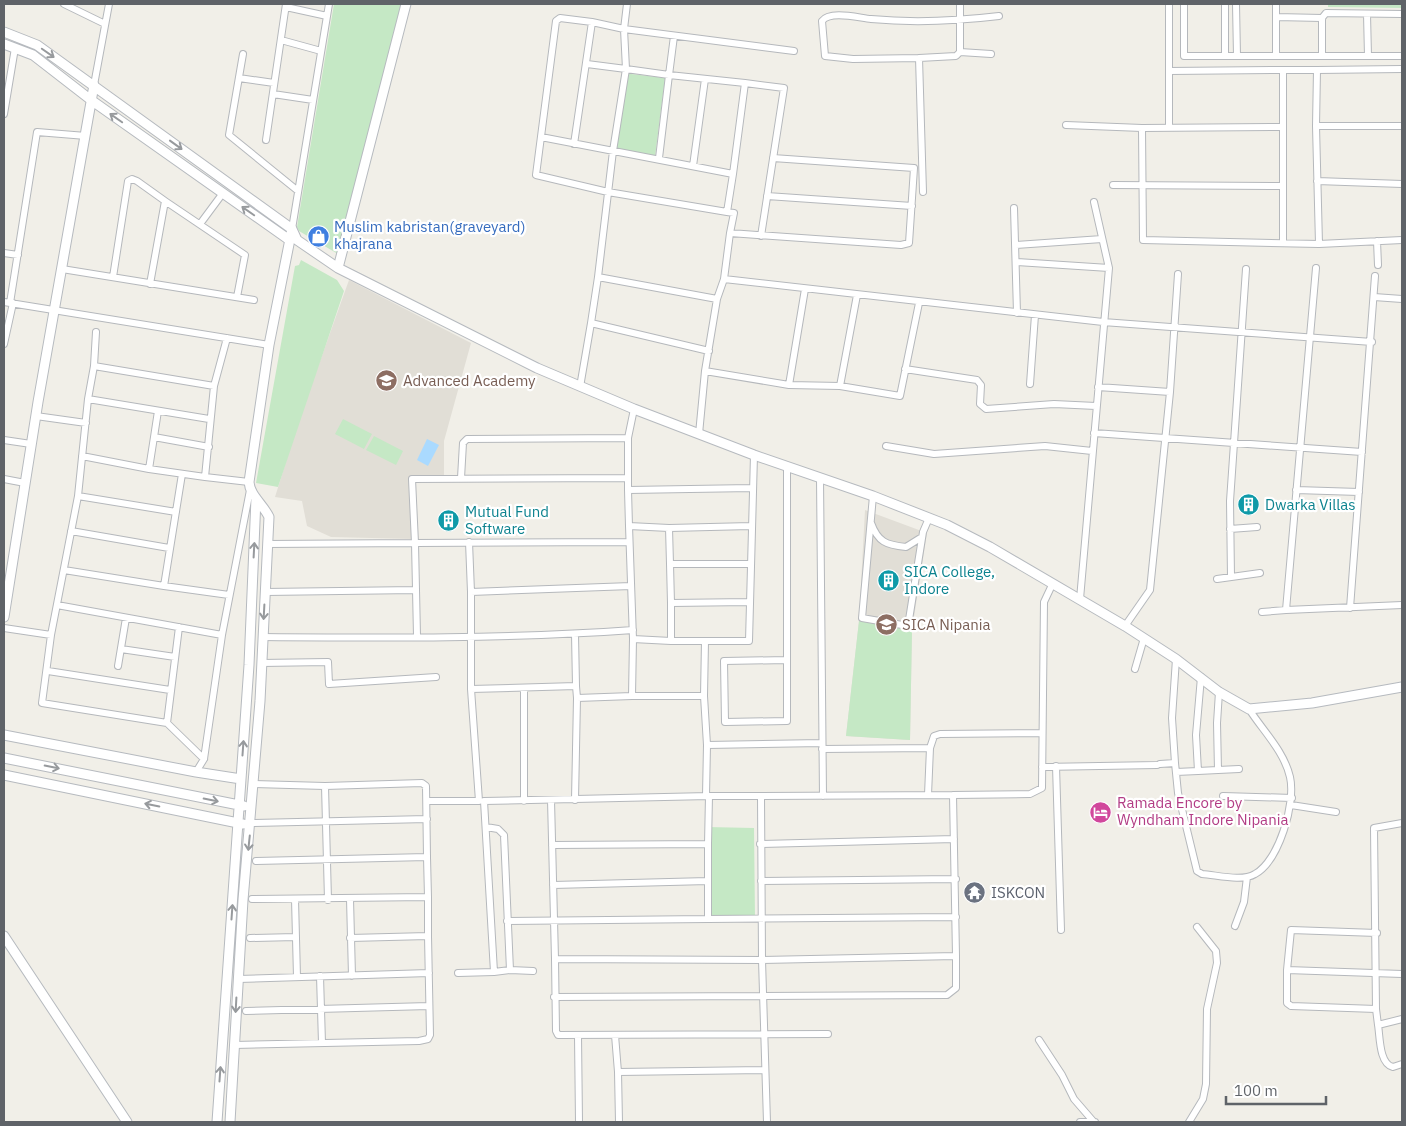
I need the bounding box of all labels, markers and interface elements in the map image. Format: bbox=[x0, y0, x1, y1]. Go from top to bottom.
one-way arrow bbox=[40, 48, 54, 58]
one-way arrow bbox=[109, 113, 123, 123]
one-way arrow bbox=[169, 140, 183, 150]
one-way arrow bbox=[242, 206, 256, 216]
place label: Muslim kabristan(graveyard) khajrana bbox=[334, 217, 526, 253]
shop icon: Muslim kabristan(graveyard) khajrana bbox=[306, 224, 330, 248]
school or university icon: Advanced Academy bbox=[375, 369, 399, 393]
place label: Advanced Academy bbox=[403, 371, 536, 390]
building icon: Dwarka Villas bbox=[1237, 493, 1261, 517]
place label: Dwarka Villas bbox=[1265, 495, 1356, 514]
place label: Mutual Fund Software bbox=[465, 502, 549, 538]
building icon: Mutual Fund Software bbox=[437, 509, 461, 533]
one-way arrow bbox=[249, 543, 259, 559]
place label: SICA College, Indore bbox=[904, 562, 995, 598]
building icon: SICA College, Indore bbox=[876, 569, 900, 593]
one-way arrow bbox=[259, 604, 268, 620]
school or university icon: SICA Nipania bbox=[874, 613, 898, 637]
place label: SICA Nipania bbox=[902, 615, 991, 634]
one-way arrow bbox=[238, 740, 248, 756]
one-way arrow bbox=[43, 763, 59, 773]
place label: Ramada Encore by Wyndham Indore Nipania bbox=[1117, 793, 1288, 829]
one-way arrow bbox=[202, 795, 218, 805]
one-way arrow bbox=[144, 800, 160, 809]
hotel icon: Ramada Encore by Wyndham Indore Nipania bbox=[1089, 800, 1113, 824]
one-way arrow bbox=[244, 834, 254, 850]
temple icon: ISKCON bbox=[963, 881, 987, 905]
place label: ISKCON bbox=[991, 883, 1045, 902]
one-way arrow bbox=[227, 904, 236, 920]
one-way arrow bbox=[232, 996, 241, 1012]
one-way arrow bbox=[216, 1066, 225, 1082]
scale bar bbox=[1226, 1074, 1326, 1106]
text: 100 m bbox=[1234, 1081, 1278, 1100]

